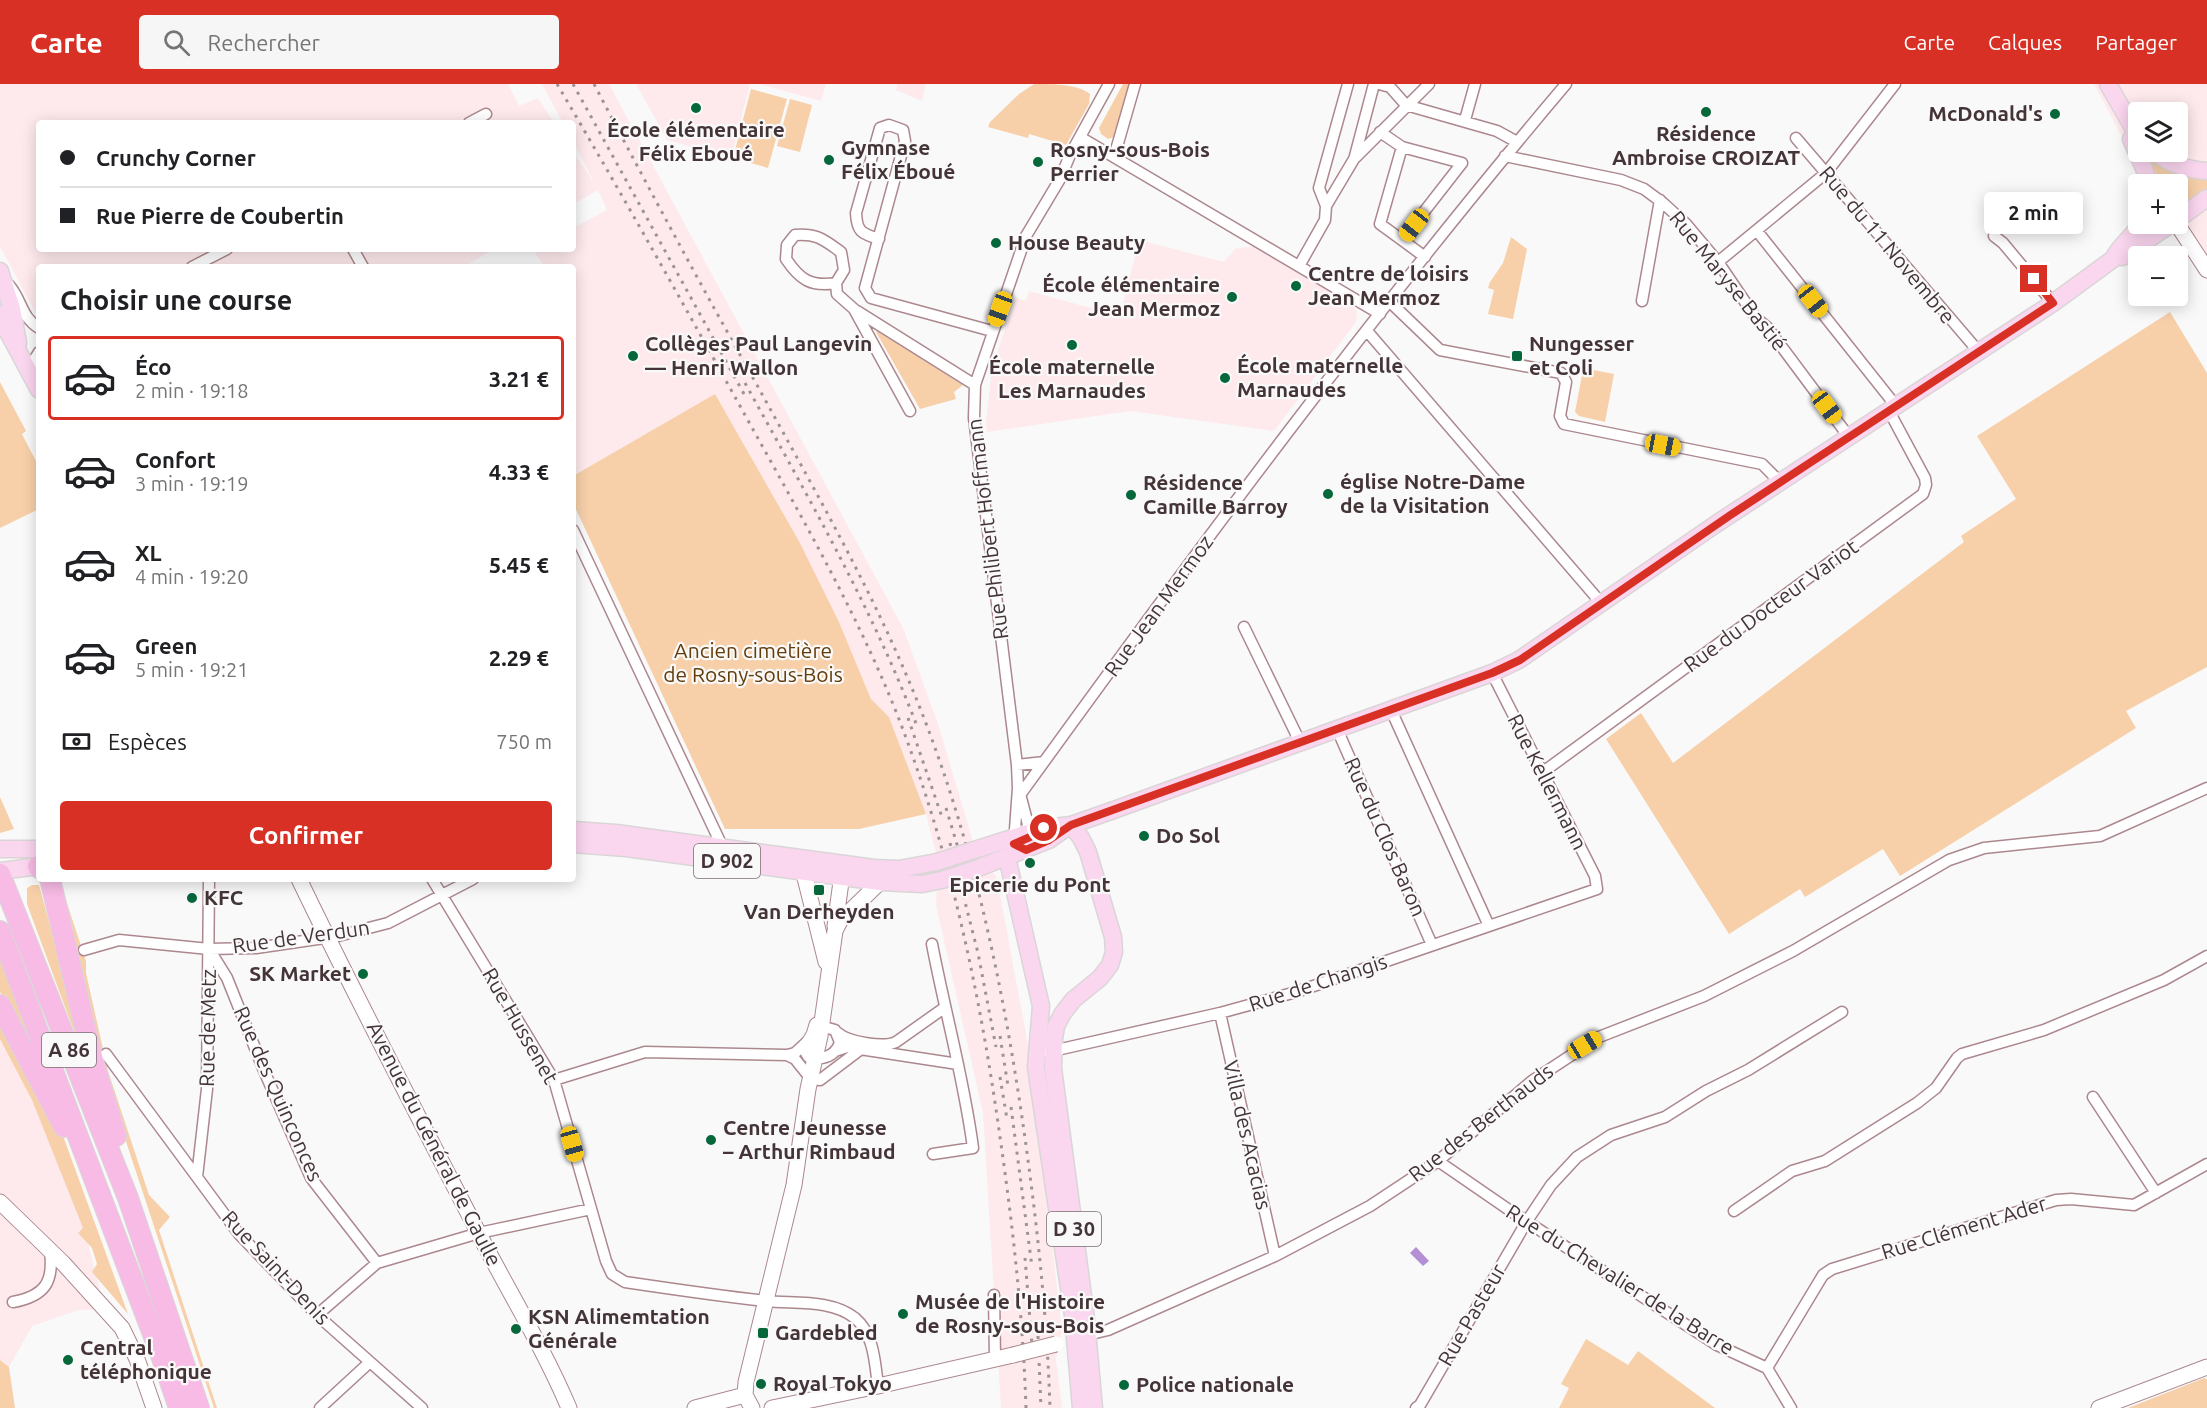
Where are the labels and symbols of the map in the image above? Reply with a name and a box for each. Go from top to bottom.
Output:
marker: École élémentaire Félix Eboué [689,101,703,115]
place label: McDonald's [1928,101,2043,125]
marker: Résidence Ambroise CROIZAT [1699,105,1713,119]
marker: McDonald's [2048,107,2062,121]
place label: École élémentaire Félix Eboué [607,117,785,165]
place label: Résidence Ambroise CROIZAT [1612,121,1800,169]
place label: Gymnase Félix Éboué [841,135,955,183]
place label: Rosny-sous-Bois Perrier [1050,137,1210,185]
marker: Gymnase Félix Éboué [822,153,836,167]
marker: Rosny-sous-Bois Perrier [1031,155,1045,169]
street label: Rue du 11 Novembre [1815,161,1961,328]
callout: 2 min [1984,192,2084,234]
car [1396,205,1432,245]
street label: Rue Maryse Bastié [1665,206,1792,355]
place label: House Beauty [1008,230,1145,254]
marker: House Beauty [989,236,1003,250]
place label: Centre de loisirs Jean Mermoz [1308,261,1469,309]
route end [2020,265,2047,292]
place label: École élémentaire Jean Mermoz [1042,272,1220,320]
marker: Centre de loisirs Jean Mermoz [1289,279,1303,293]
car [1795,281,1831,321]
car [985,289,1015,329]
marker: École élémentaire Jean Mermoz [1225,290,1239,304]
place label: Collèges Paul Langevin — Henri Wallon [645,331,872,379]
place label: Nungesser et Coli [1529,331,1635,379]
marker: École maternelle Les Marnaudes [1065,338,1079,352]
marker: Collèges Paul Langevin — Henri Wallon [626,349,640,363]
marker: Nungesser et Coli [1510,349,1524,363]
place label: École maternelle Marnaudes [1237,353,1403,401]
place label: École maternelle Les Marnaudes [989,354,1155,402]
marker: École maternelle Marnaudes [1218,371,1232,385]
car [1809,387,1845,427]
street label: Rue Philibert Hoffmann [962,417,1012,641]
car [1644,433,1682,457]
place label: église Notre-Dame de la Visitation [1340,469,1525,517]
place label: Résidence Camille Barroy [1143,470,1288,518]
marker: église Notre-Dame de la Visitation [1321,487,1335,501]
marker: Résidence Camille Barroy [1124,488,1138,502]
street label: Rue Jean Mermoz [1099,530,1217,681]
street label: Rue du Docteur Variot [1679,534,1862,676]
park label: Ancien cimetière de Rosny-sous-Bois [663,638,843,686]
street label: Rue Kellermann [1503,710,1592,853]
street label: Rue du Clos Baron [1340,753,1432,920]
route start [1030,814,1057,841]
place label: Do Sol [1156,823,1220,847]
marker: Do Sol [1137,829,1151,843]
road number: D 902 [694,844,760,878]
marker: Epicerie du Pont [1023,856,1037,870]
place label: Epicerie du Pont [949,872,1111,896]
marker: Van Derheyden [812,883,826,897]
place label: KFC [204,885,243,909]
marker: KFC [185,891,199,905]
place label: Van Derheyden [744,899,894,923]
street label: Rue de Verdun [231,914,371,958]
street label: Rue de Changis [1245,948,1390,1016]
place label: SK Market [249,961,351,985]
street label: Rue Hussenet [478,963,564,1088]
marker: SK Market [356,967,370,981]
street label: Rue de Metz [194,969,220,1087]
street label: Rue des Quinconces [230,1002,328,1185]
street label: Avenue du Général de Gaulle [363,1017,507,1270]
car [1565,1028,1605,1062]
road number: A 86 [42,1033,96,1067]
street label: Villa des Acacias [1219,1058,1277,1212]
street label: Rue des Berthauds [1403,1058,1557,1186]
place label: Centre Jeunesse – Arthur Rimbaud [723,1115,896,1163]
car [558,1124,586,1164]
marker: Centre Jeunesse – Arthur Rimbaud [704,1133,718,1147]
street label: Rue Clément Ader [1878,1190,2049,1264]
street label: Rue du Chevalier de la Barre [1502,1199,1739,1359]
street label: Rue Saint-Denis [218,1205,336,1329]
road number: D 30 [1047,1212,1101,1246]
street label: Rue Pasteur [1432,1259,1510,1370]
place label: Musée de l'Histoire de Rosny-sous-Bois [915,1289,1105,1337]
place label: KSN Alimemtation Générale [528,1304,710,1352]
marker: Musée de l'Histoire de Rosny-sous-Bois [896,1307,910,1321]
place label: Gardebled [775,1320,878,1344]
marker: KSN Alimemtation Générale [509,1322,523,1336]
marker: Gardebled [756,1326,770,1340]
place label: Central téléphonique [80,1335,212,1383]
marker: Central téléphonique [61,1353,75,1367]
place label: Royal Tokyo [773,1371,892,1395]
place label: Police nationale [1136,1372,1294,1396]
marker: Royal Tokyo [754,1377,768,1391]
marker: Police nationale [1117,1378,1131,1392]

